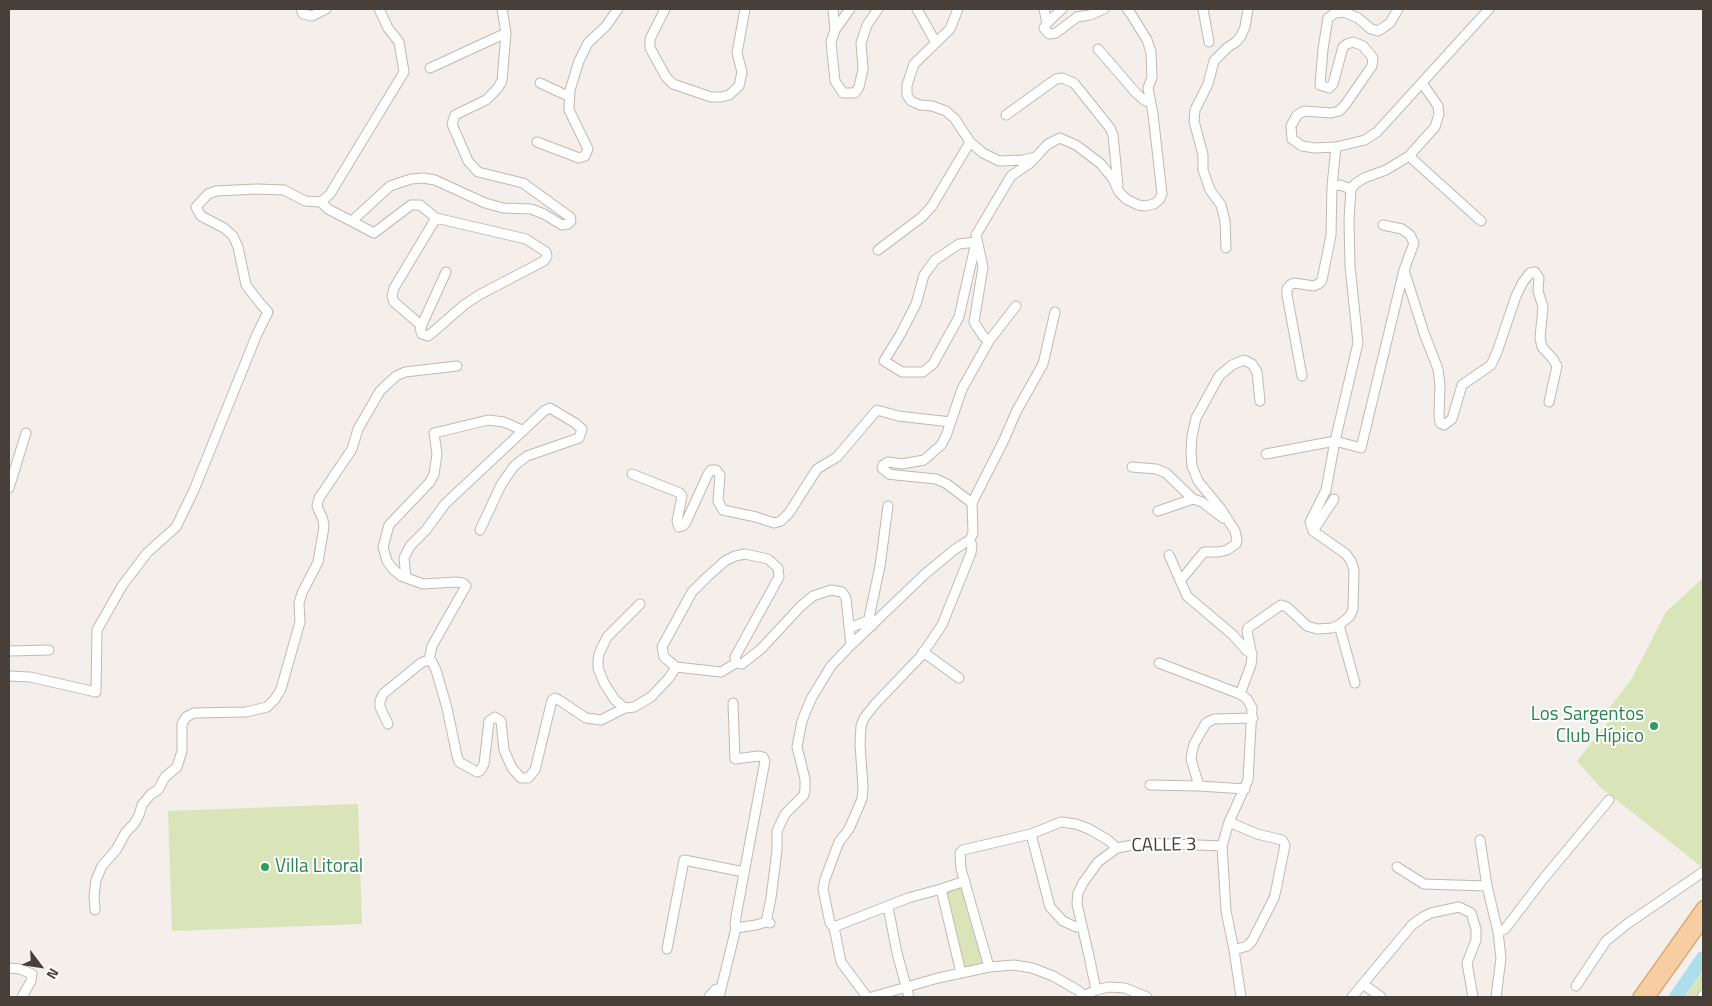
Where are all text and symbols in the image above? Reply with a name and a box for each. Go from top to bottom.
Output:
place label: Los Sargentos Club Hípico [1531,704,1644,748]
marker: Los Sargentos Club Hípico [1648,720,1660,732]
street label: CALLE 3 [1131,834,1197,858]
place label: Villa Litoral [275,856,363,878]
marker: Villa Litoral [259,861,271,873]
north arrow [15,941,65,991]
text: N [42,964,65,984]

